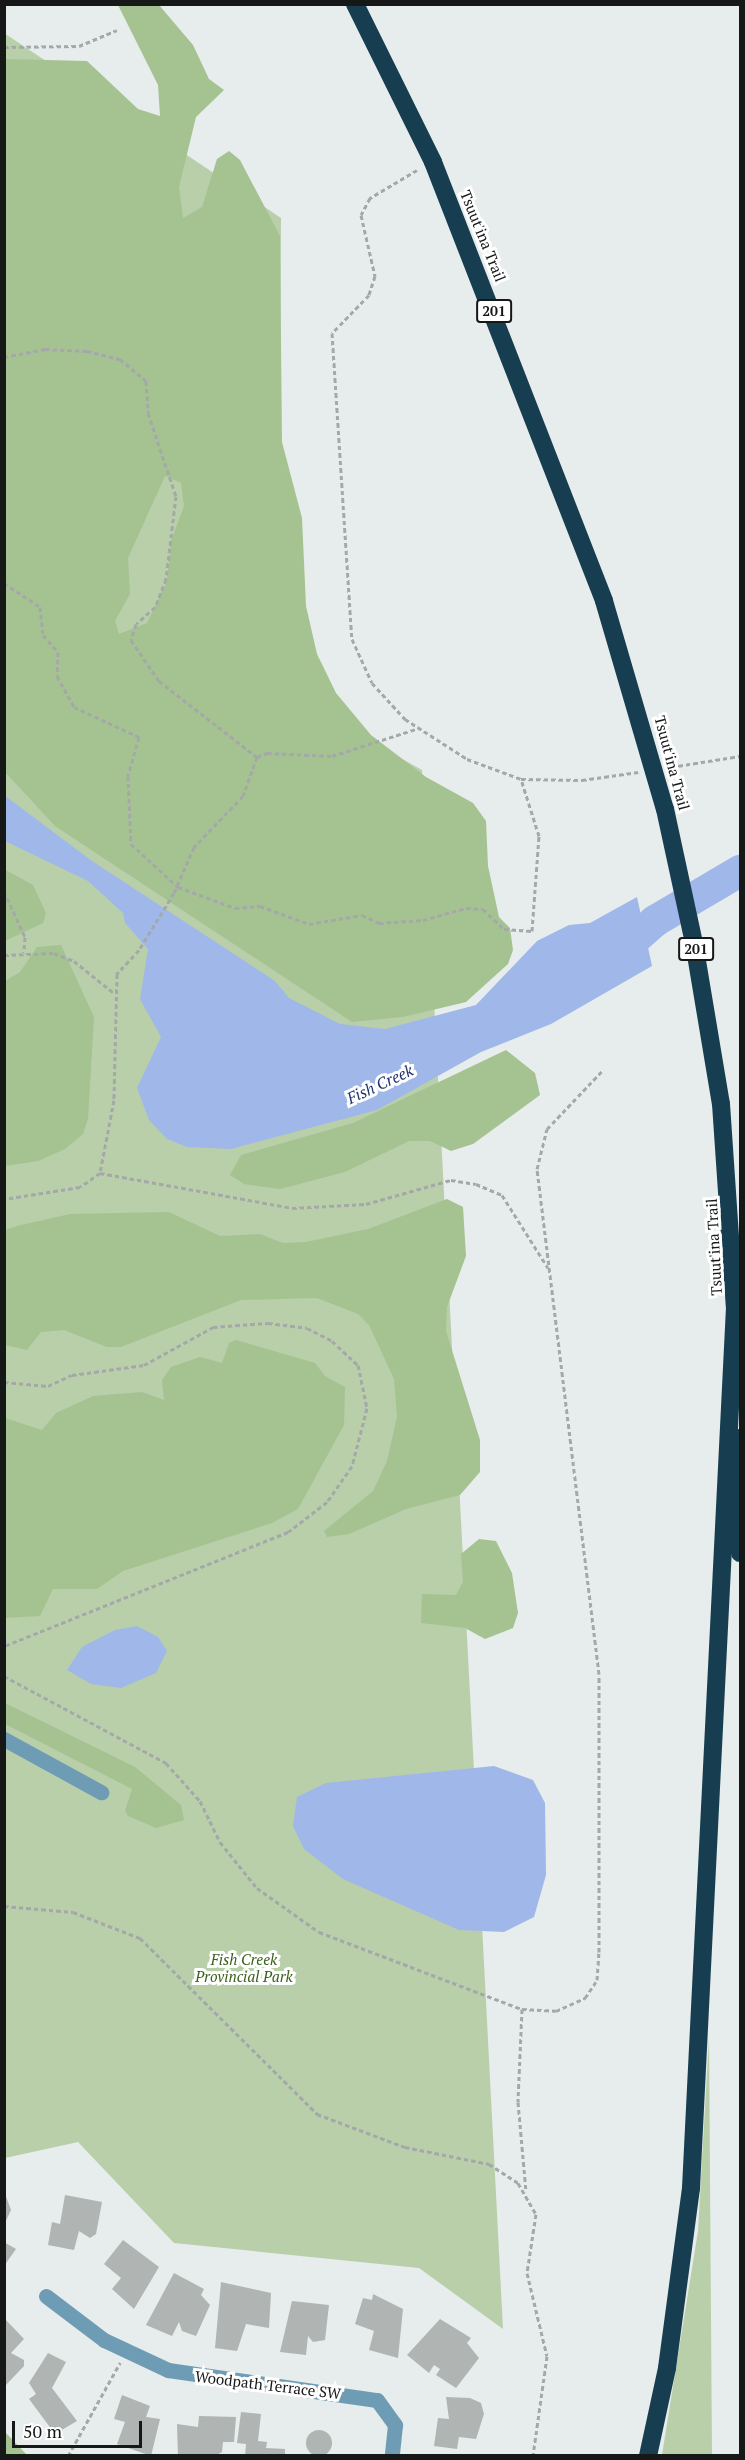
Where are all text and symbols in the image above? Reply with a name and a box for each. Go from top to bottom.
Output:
street label: Tsuut'ina Trail [456,188,510,284]
road number: 201 [476,300,512,322]
street label: Tsuut'ina Trail [651,714,693,812]
road number: 201 [678,938,714,960]
water label: Fish Creek [344,1060,416,1108]
street label: Tsuut'ina Trail [702,1198,726,1296]
park label: Fish Creek Provincial Park [195,1950,293,1985]
street label: Woodpath Terrace SW [194,2367,342,2403]
scale bar [15,2409,146,2447]
text: 50 m [23,2419,62,2443]

